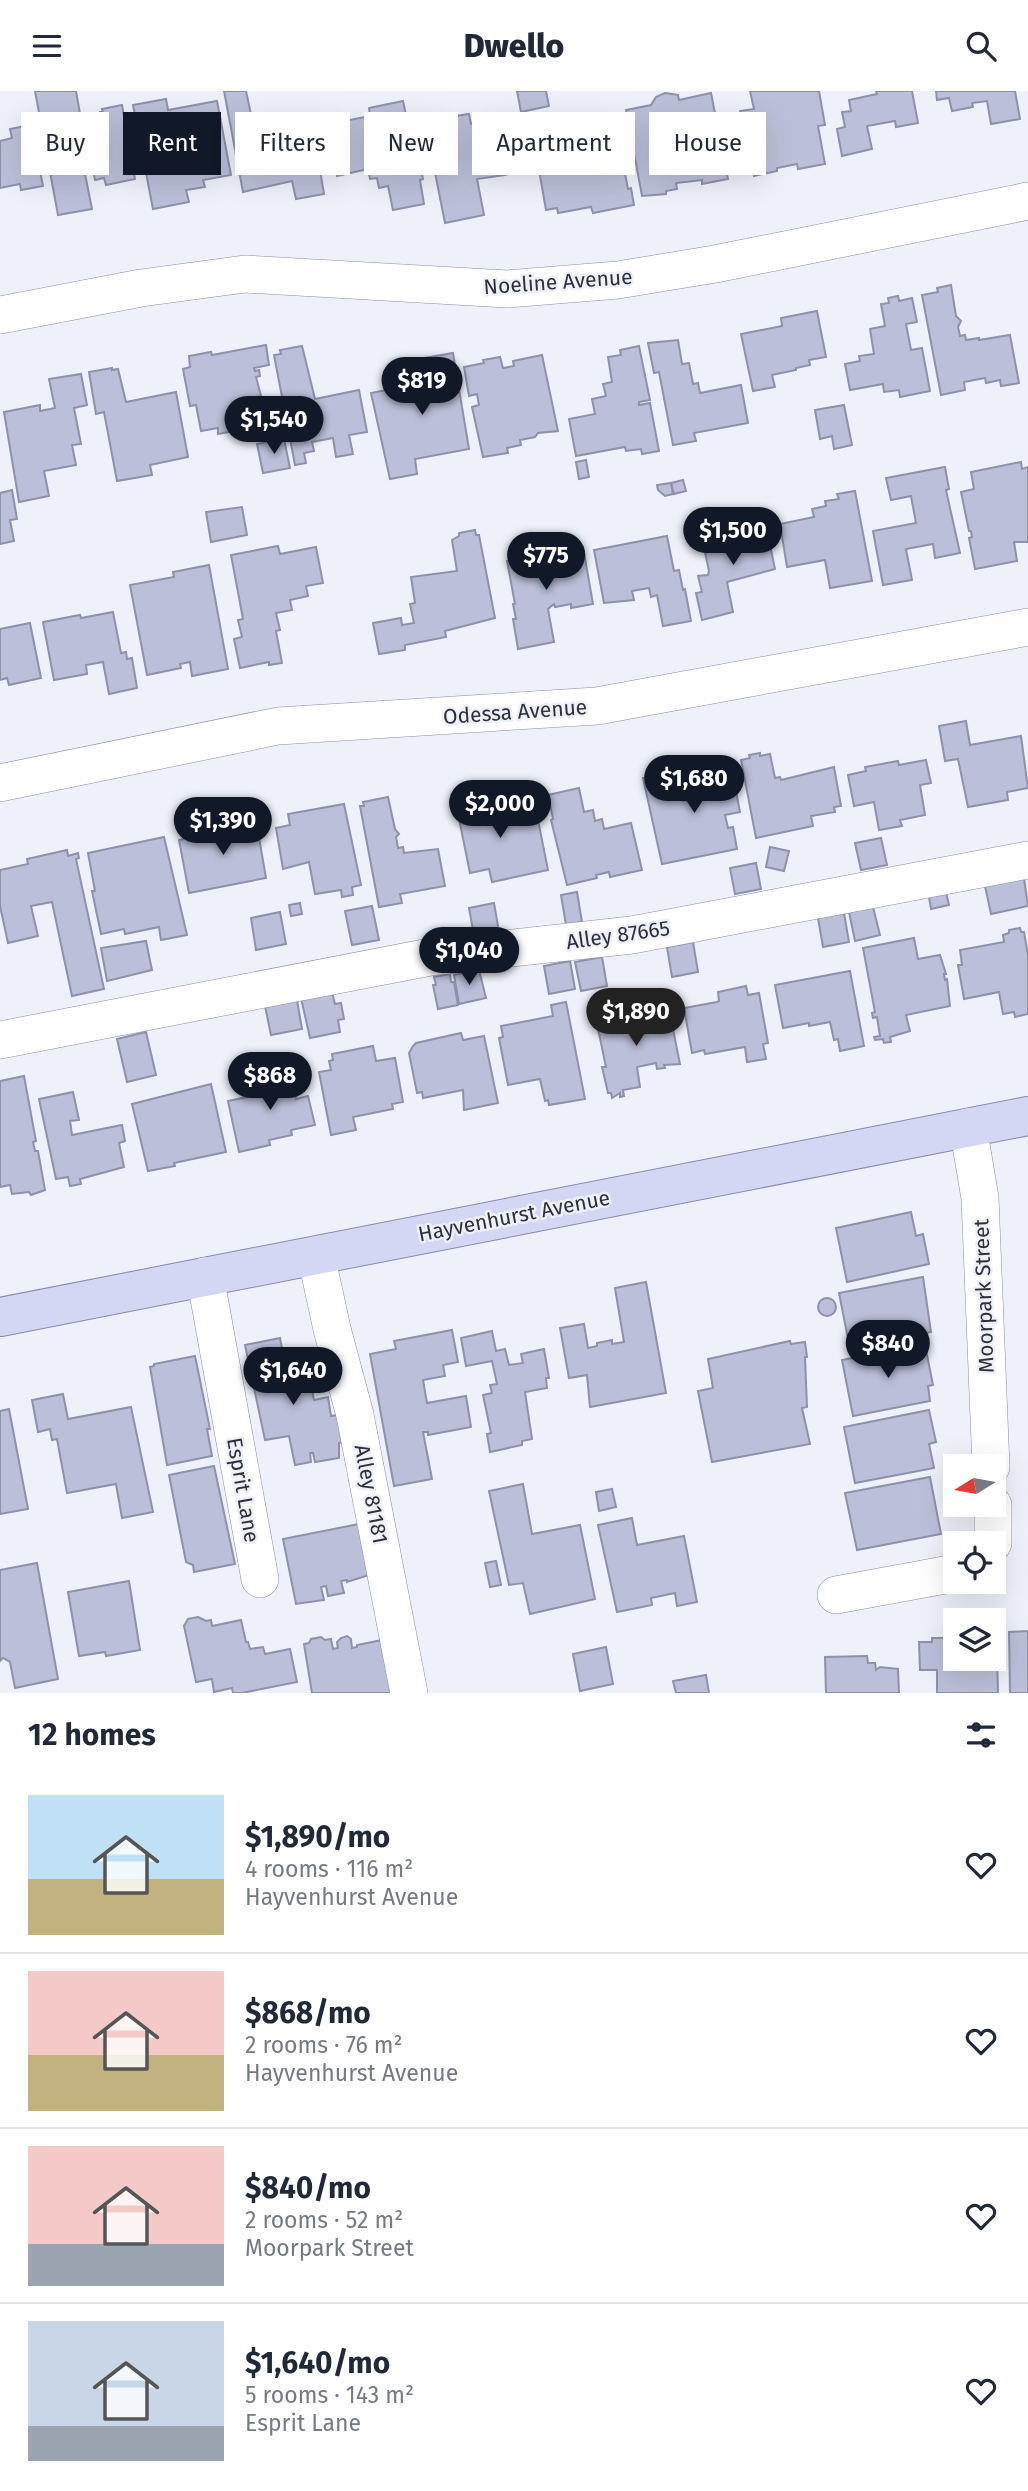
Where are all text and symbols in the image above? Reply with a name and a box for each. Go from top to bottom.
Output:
icon: menu [28,27,66,65]
text: Dwello [464,27,564,65]
icon: search [962,27,1000,65]
chip: Buy [21,112,109,175]
chip: Rent [123,112,221,175]
chip: Filters [235,112,350,175]
chip: New [364,112,458,175]
chip: Apartment [472,112,635,175]
chip: House [649,112,766,175]
street label: Noeline Avenue [483,264,633,300]
pin: $819 [381,357,463,417]
text: $819 [398,366,446,394]
pin: $1,540 [217,397,331,456]
text: $1,540 [241,405,308,433]
pin: $1,500 [676,507,790,567]
text: $1,500 [699,516,767,544]
pin: $775 [505,533,587,592]
text: $775 [523,541,569,569]
street label: Odessa Avenue [442,694,588,730]
pin: $1,680 [637,755,751,815]
text: $1,680 [660,764,728,792]
pin: $2,000 [443,781,557,840]
text: $2,000 [465,789,535,817]
pin: $1,390 [166,797,280,857]
text: $1,390 [190,806,256,834]
street label: Alley 87665 [565,915,671,955]
pin: $1,040 [412,927,526,987]
text: $1,040 [435,936,503,964]
pin: $1,890 [579,989,693,1048]
text: $1,890 [602,997,670,1025]
pin: $868 [229,1053,311,1112]
text: $868 [244,1061,296,1089]
street label: Hayvenhurst Avenue [416,1185,612,1247]
street label: Moorpark Street [968,1218,1000,1373]
pin: $840 [847,1321,929,1380]
text: $840 [862,1329,914,1357]
pin: $1,640 [236,1347,350,1407]
text: $1,640 [259,1356,327,1384]
street label: Esprit Lane [221,1436,265,1544]
street label: Alley 81181 [349,1442,393,1546]
north arrow [943,1454,1006,1517]
map controls [943,1454,1006,1671]
button: locate [943,1531,1006,1594]
button: layers [943,1608,1006,1671]
icon: filters [962,1716,1000,1754]
text: 12 homes [28,1717,156,1753]
text: $1,890/mo [245,1819,390,1855]
icon: home [84,1823,168,1907]
icon: heart [962,1846,1000,1884]
text: 4 rooms · 116 m² [245,1855,413,1883]
text: Hayvenhurst Avenue [245,1883,458,1911]
text: $868/mo [245,1995,371,2031]
icon: home [84,1999,168,2083]
icon: heart [962,2022,1000,2060]
text: 2 rooms · 76 m² [245,2031,403,2059]
text: Hayvenhurst Avenue [245,2059,458,2087]
text: $840/mo [245,2170,371,2206]
icon: home [84,2174,168,2258]
icon: heart [962,2197,1000,2235]
text: 2 rooms · 52 m² [245,2206,403,2234]
text: Moorpark Street [245,2234,414,2262]
text: $1,640/mo [245,2345,390,2381]
icon: home [84,2349,168,2433]
icon: heart [962,2372,1000,2410]
text: 5 rooms · 143 m² [245,2381,414,2409]
text: Esprit Lane [245,2409,361,2437]

